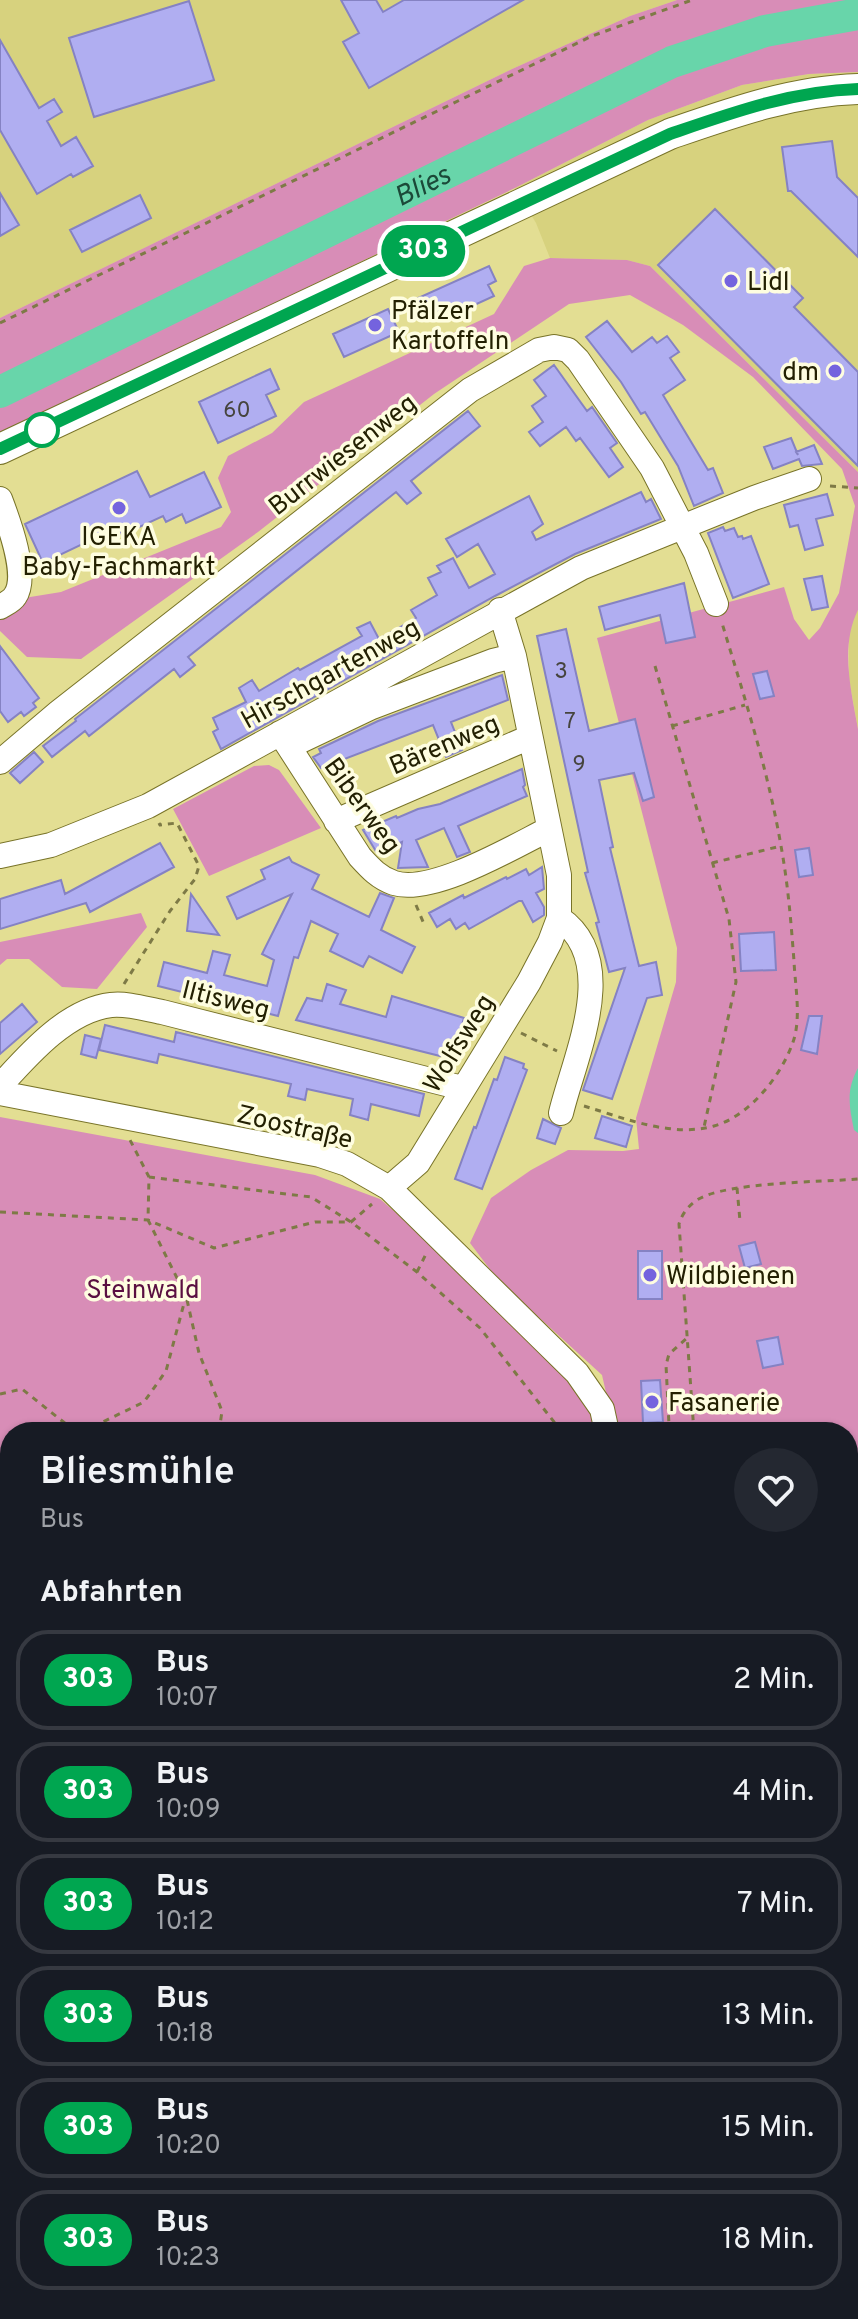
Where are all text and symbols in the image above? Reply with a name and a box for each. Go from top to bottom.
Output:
water label: Blies [389,158,458,217]
line badge: 303 [377,225,469,277]
text: 303 [397,233,449,269]
place label: Lidl [747,267,790,300]
marker: Lidl [722,272,740,290]
place label: Pfälzer Kartoffeln [391,296,509,359]
marker: Pfälzer Kartoffeln [366,316,384,334]
place label: dm [782,357,819,390]
marker: dm [826,362,844,380]
street label: Burrwiesenweg [263,388,424,524]
house number: 60 [223,398,251,425]
unlabelled marker [25,413,59,447]
marker: IGEKA Baby-Fachmarkt [110,499,128,517]
place label: IGEKA Baby-Fachmarkt [22,522,216,585]
street label: Hirschgartenweg [236,612,426,738]
house number: 3 [554,659,568,686]
street label: Bärenweg [385,708,505,784]
house number: 7 [564,709,576,736]
street label: Biberweg [315,752,407,861]
house number: 9 [572,752,586,779]
street label: Iltisweg [178,975,273,1028]
street label: Wolfsweg [417,989,503,1100]
street label: Zoostraße [233,1099,356,1158]
place label: Wildbienen [666,1261,795,1294]
marker: Wildbienen [641,1266,659,1284]
park label: Steinwald [86,1275,200,1308]
place label: Fasanerie [668,1388,780,1421]
marker: Fasanerie [643,1393,661,1411]
button: heart [734,1448,818,1532]
text: Bliesmühle [40,1449,235,1498]
text: Bus [40,1504,84,1537]
text: Abfahrten [40,1575,183,1612]
text: Bus [156,1645,209,1682]
text: 303 [62,1662,114,1698]
text: 2 Min. [733,1662,814,1699]
text: 10:07 [156,1682,218,1715]
text: Bus [156,1757,209,1794]
text: 303 [62,1774,114,1810]
text: 4 Min. [733,1774,814,1811]
text: 10:09 [156,1794,220,1827]
text: Bus [156,1869,209,1906]
text: 303 [62,1886,114,1922]
text: 7 Min. [737,1886,814,1923]
text: 10:12 [156,1906,214,1939]
text: Bus [156,1981,209,2018]
text: 303 [62,1998,114,2034]
text: 13 Min. [722,1998,814,2035]
text: 10:18 [156,2018,214,2051]
text: Bus [156,2093,209,2130]
text: 303 [62,2110,114,2146]
text: 15 Min. [722,2110,814,2147]
text: 10:20 [156,2130,221,2163]
text: Bus [156,2205,209,2242]
text: 303 [62,2222,114,2258]
text: 18 Min. [722,2222,814,2259]
text: 10:23 [156,2242,220,2275]

